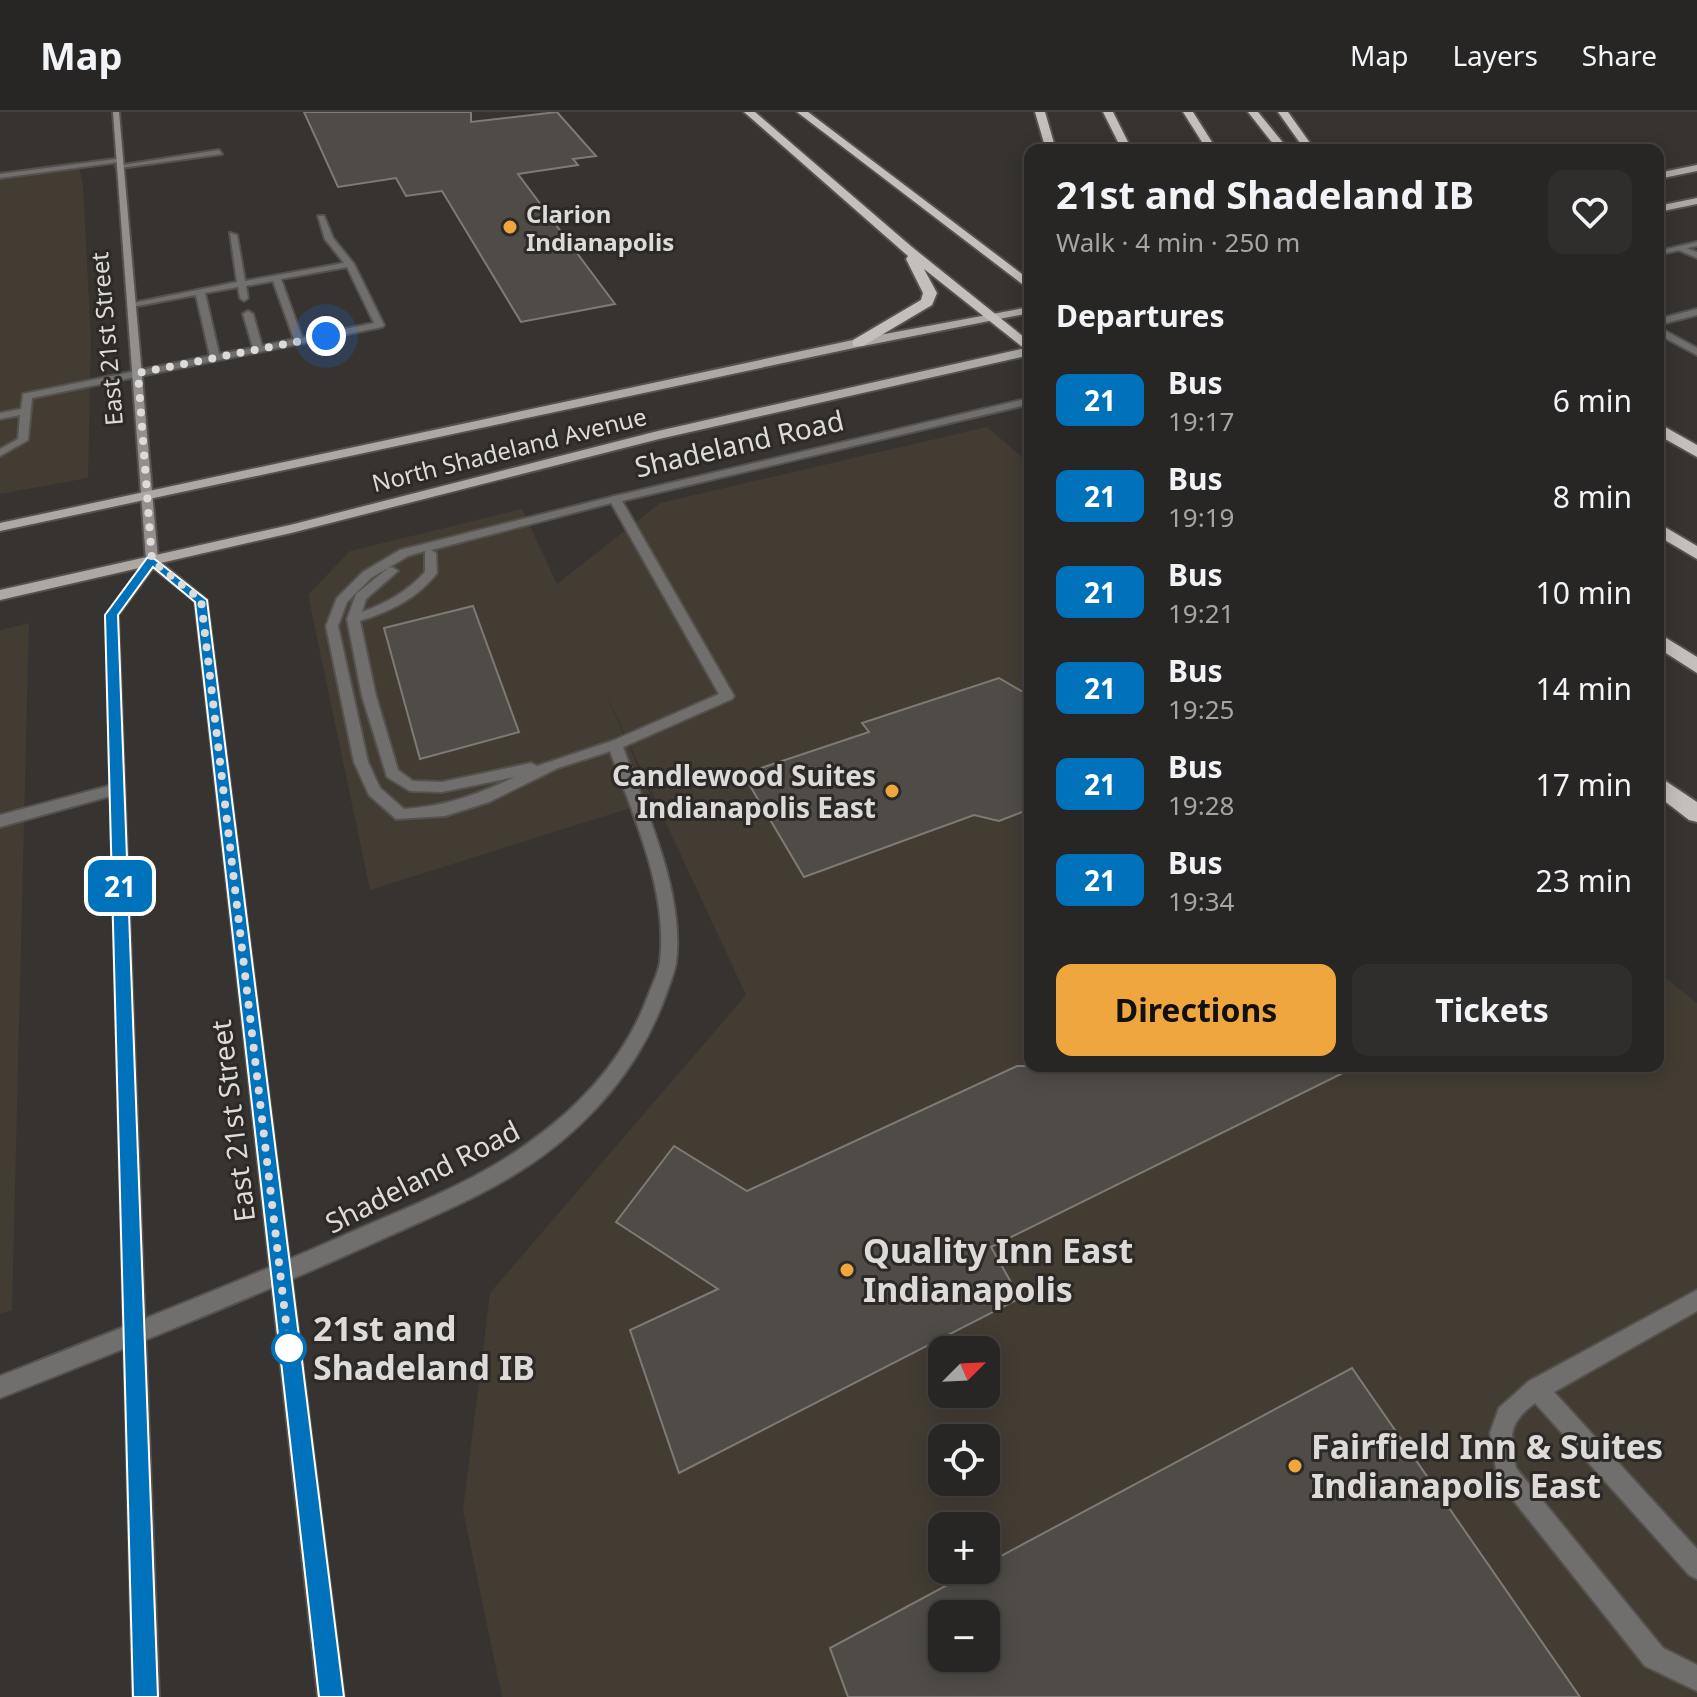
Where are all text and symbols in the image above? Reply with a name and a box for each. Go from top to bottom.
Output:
text: Map [40,29,123,81]
text: Map [1350,36,1408,74]
text: Layers [1452,36,1538,74]
text: Share [1582,36,1657,74]
text: 21st and Shadeland IB [1056,168,1474,220]
button: heart [1548,170,1632,254]
place label: Clarion Indianapolis [526,197,674,258]
marker: Clarion Indianapolis [501,218,519,236]
text: Walk · 4 min · 250 m [1056,224,1300,260]
street label: East 21st Street [82,251,130,427]
text: Departures [1056,295,1225,336]
your location [306,316,346,356]
text: Bus [1168,362,1223,403]
text: 6 min [1553,380,1632,421]
text: 21 [1084,381,1116,419]
street label: North Shadeland Avenue [368,399,650,499]
street label: Shadeland Road [631,400,847,486]
text: 19:17 [1168,403,1234,439]
text: Bus [1168,458,1223,499]
text: 8 min [1553,476,1632,517]
text: 21 [1084,477,1116,515]
text: 19:19 [1168,499,1234,535]
text: Bus [1168,554,1223,595]
text: 10 min [1536,572,1632,613]
text: 21 [1084,573,1116,611]
text: 19:21 [1168,595,1234,631]
text: Bus [1168,650,1223,691]
text: 14 min [1536,668,1632,709]
text: 21 [1084,669,1116,707]
text: 19:25 [1168,691,1234,727]
text: Bus [1168,746,1223,787]
place label: Candlewood Suites Indianapolis East [612,756,876,826]
text: 17 min [1536,764,1632,805]
text: 21 [1084,765,1116,803]
marker: Candlewood Suites Indianapolis East [883,782,901,800]
text: 19:28 [1168,787,1234,823]
text: Bus [1168,842,1223,883]
line badge: 21 [84,860,156,912]
text: 23 min [1536,860,1632,901]
text: 21 [1084,861,1116,899]
text: 21 [104,867,136,905]
text: 19:34 [1168,883,1234,919]
button: Directions [1056,964,1336,1056]
button: Tickets [1352,964,1632,1056]
street label: East 21st Street [201,1018,263,1224]
street label: Shadeland Road [318,1111,526,1241]
place label: Quality Inn East Indianapolis [863,1227,1133,1312]
marker: Quality Inn East Indianapolis [838,1261,856,1279]
place label: 21st and Shadeland IB [313,1305,535,1390]
marker: 21st and Shadeland IB [272,1331,306,1365]
north arrow [928,1336,1000,1408]
map controls [928,1336,1000,1672]
place label: Fairfield Inn & Suites Indianapolis East [1311,1423,1663,1508]
button: locate [928,1424,1000,1496]
marker: Fairfield Inn & Suites Indianapolis East [1286,1457,1304,1475]
button: + [928,1512,1000,1584]
button: − [928,1600,1000,1672]

